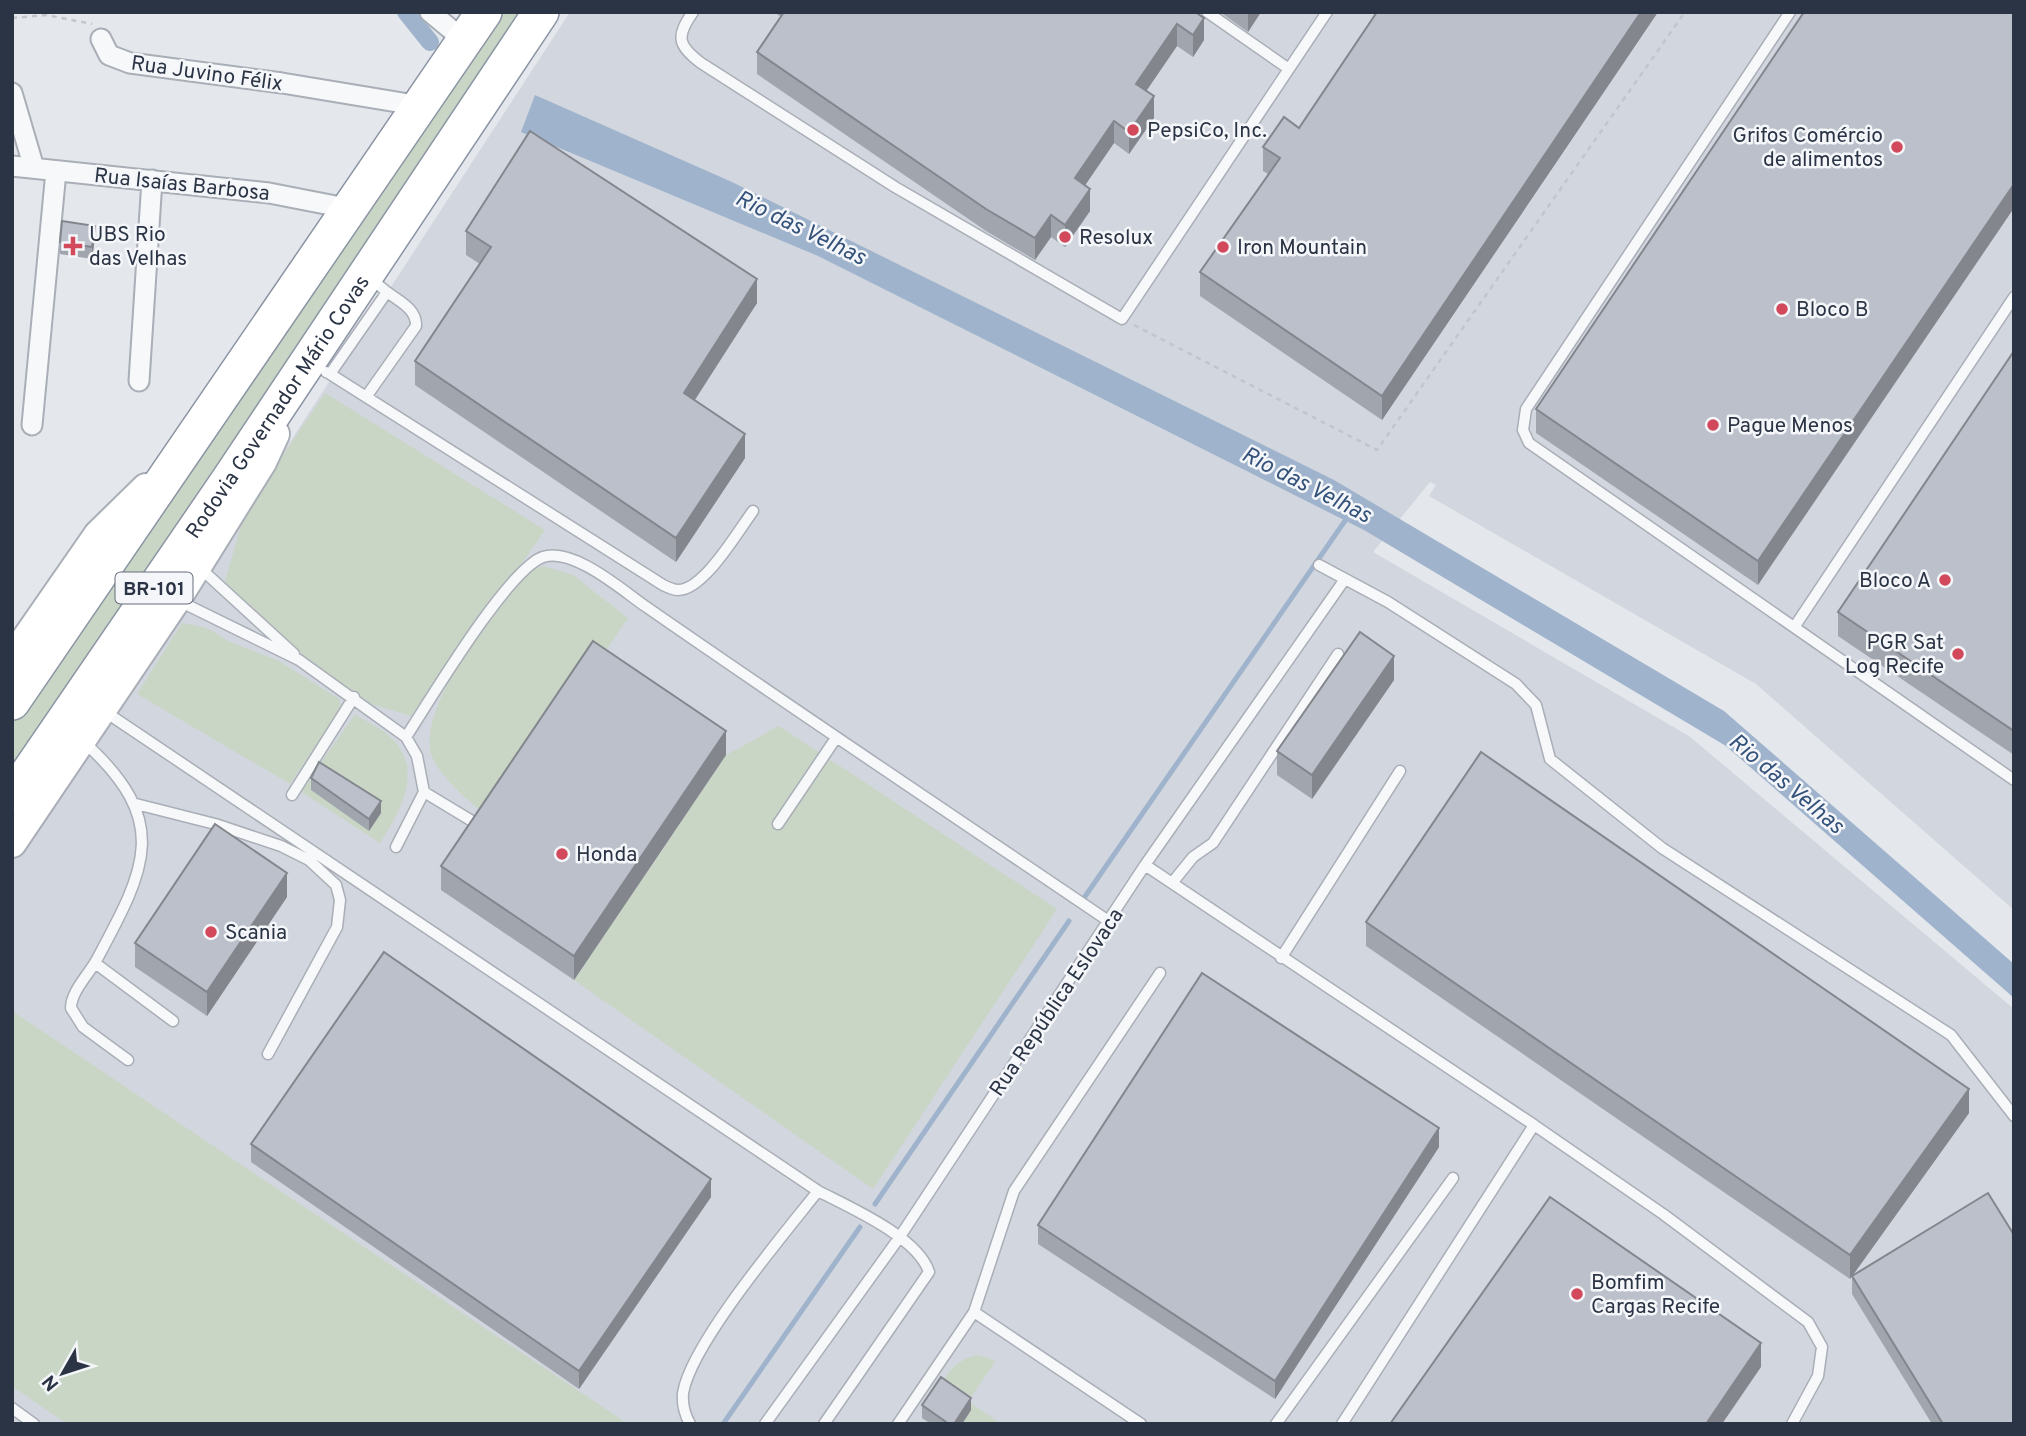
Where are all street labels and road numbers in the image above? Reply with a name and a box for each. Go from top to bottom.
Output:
street label: Rua Juvino Félix [129,50,285,99]
street label: Rua Isaías Barbosa [93,163,271,208]
street label: Rodovia Governador Mário Covas [181,271,377,545]
road number: BR-101 [116,572,192,604]
street label: Rua República Eslovaca [984,904,1130,1102]

